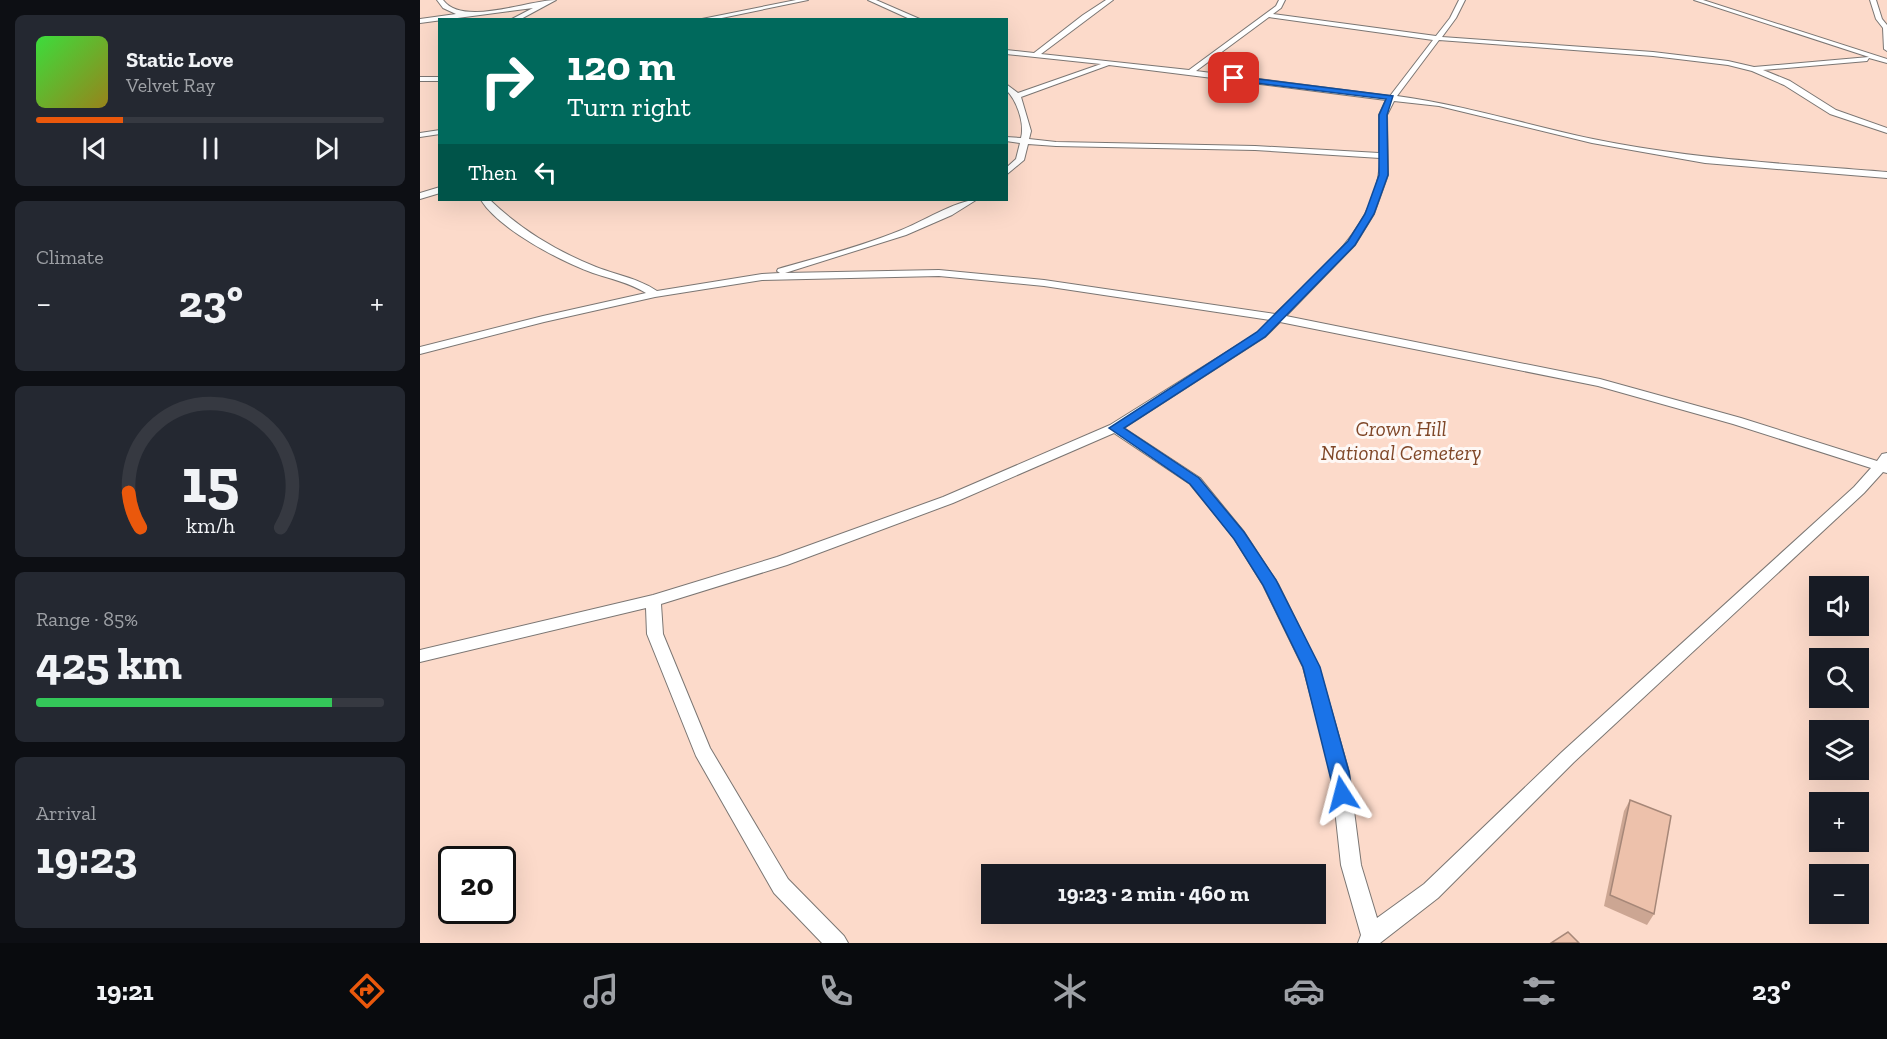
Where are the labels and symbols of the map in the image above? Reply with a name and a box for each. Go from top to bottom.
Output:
pin [1208,52,1259,103]
park label: Crown Hill National Cemetery [1321,416,1481,465]
position arrow [1310,762,1374,826]
speed limit sign: 20 [438,846,516,924]

